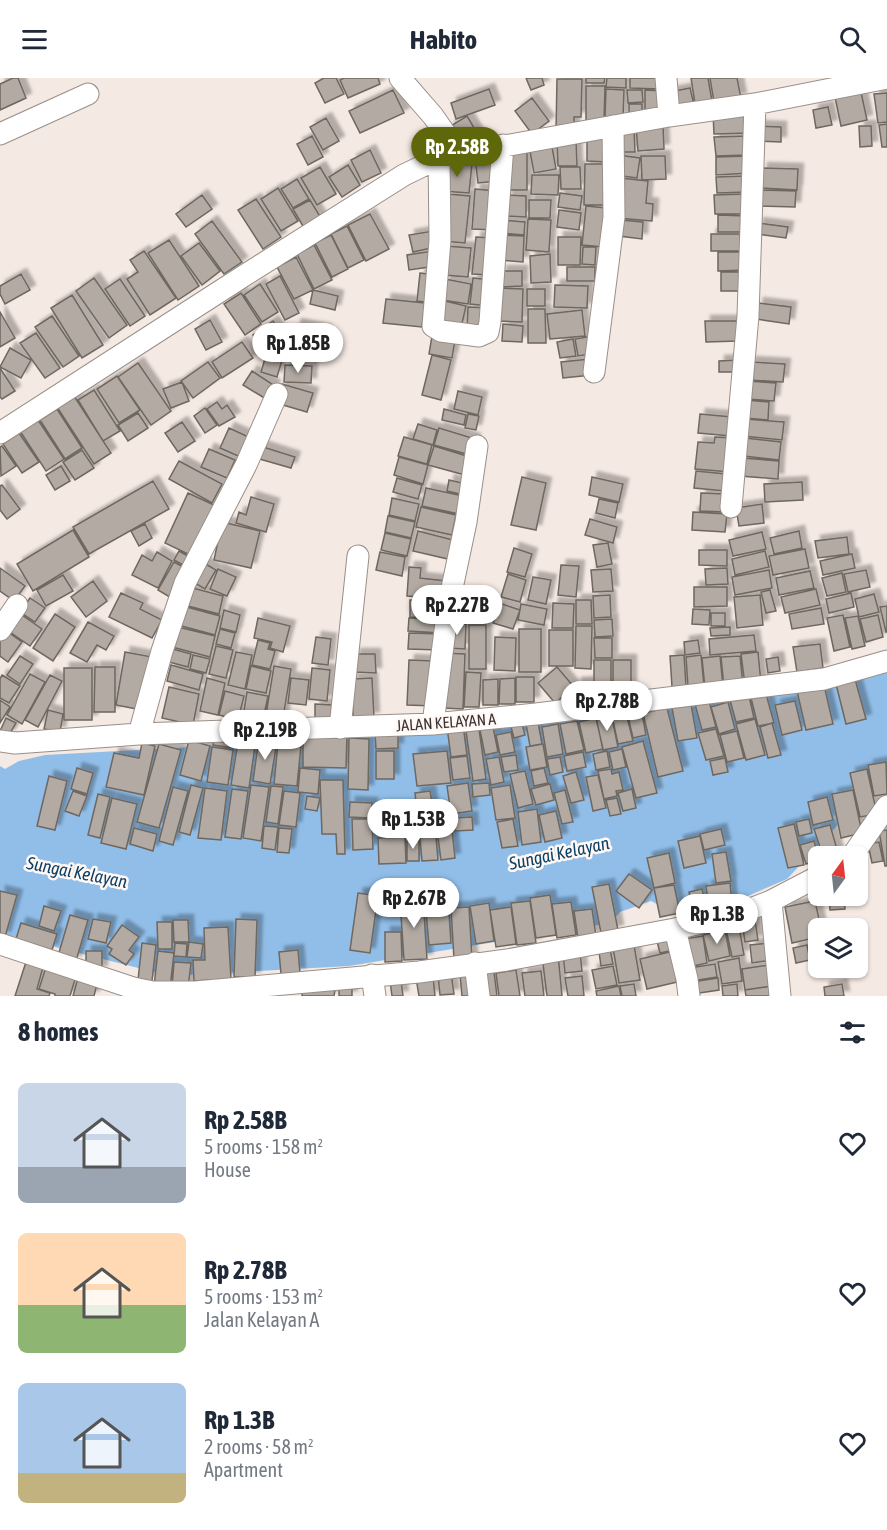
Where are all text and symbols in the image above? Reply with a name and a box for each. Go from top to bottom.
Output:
icon: menu [18,23,51,56]
icon: search [836,23,869,56]
text: Habito [410,24,477,55]
pin: Rp 2.58B [395,127,519,178]
text: Rp 2.58B [425,135,489,158]
pin: Rp 1.85B [236,323,360,374]
text: Rp 1.85B [266,331,330,354]
pin: Rp 2.27B [395,585,519,636]
text: Rp 2.27B [425,593,489,616]
pin: Rp 2.78B [545,681,669,732]
text: Rp 2.78B [575,689,639,712]
pin: Rp 2.19B [203,710,327,761]
street label: JALAN KELAYAN A [395,710,497,734]
text: Rp 2.19B [233,718,297,741]
pin: Rp 1.53B [351,799,475,850]
text: Rp 1.53B [381,807,445,830]
water label: Sungai Kelayan [506,832,611,874]
north arrow [808,846,868,906]
map controls [808,846,868,978]
water label: Sungai Kelayan [24,852,129,892]
pin: Rp 2.67B [352,878,476,929]
text: Rp 2.67B [382,886,446,909]
pin: Rp 1.3B [662,894,772,945]
text: Rp 1.3B [690,902,744,925]
button: layers [808,918,868,978]
icon: filters [836,1016,869,1049]
text: 8 homes [18,1017,98,1047]
text: Rp 2.58B [204,1105,287,1135]
icon: home [66,1107,138,1179]
icon: heart [836,1127,869,1160]
text: 5 rooms · 158 m² [204,1135,323,1158]
text: House [204,1158,251,1181]
text: Rp 2.78B [204,1255,287,1285]
icon: home [66,1257,138,1329]
icon: heart [836,1277,869,1310]
text: 5 rooms · 153 m² [204,1285,323,1308]
text: Jalan Kelayan A [204,1308,319,1331]
text: Rp 1.3B [204,1405,274,1435]
icon: home [66,1407,138,1479]
icon: heart [836,1427,869,1460]
text: 2 rooms · 58 m² [204,1435,314,1458]
text: Apartment [204,1458,283,1481]

